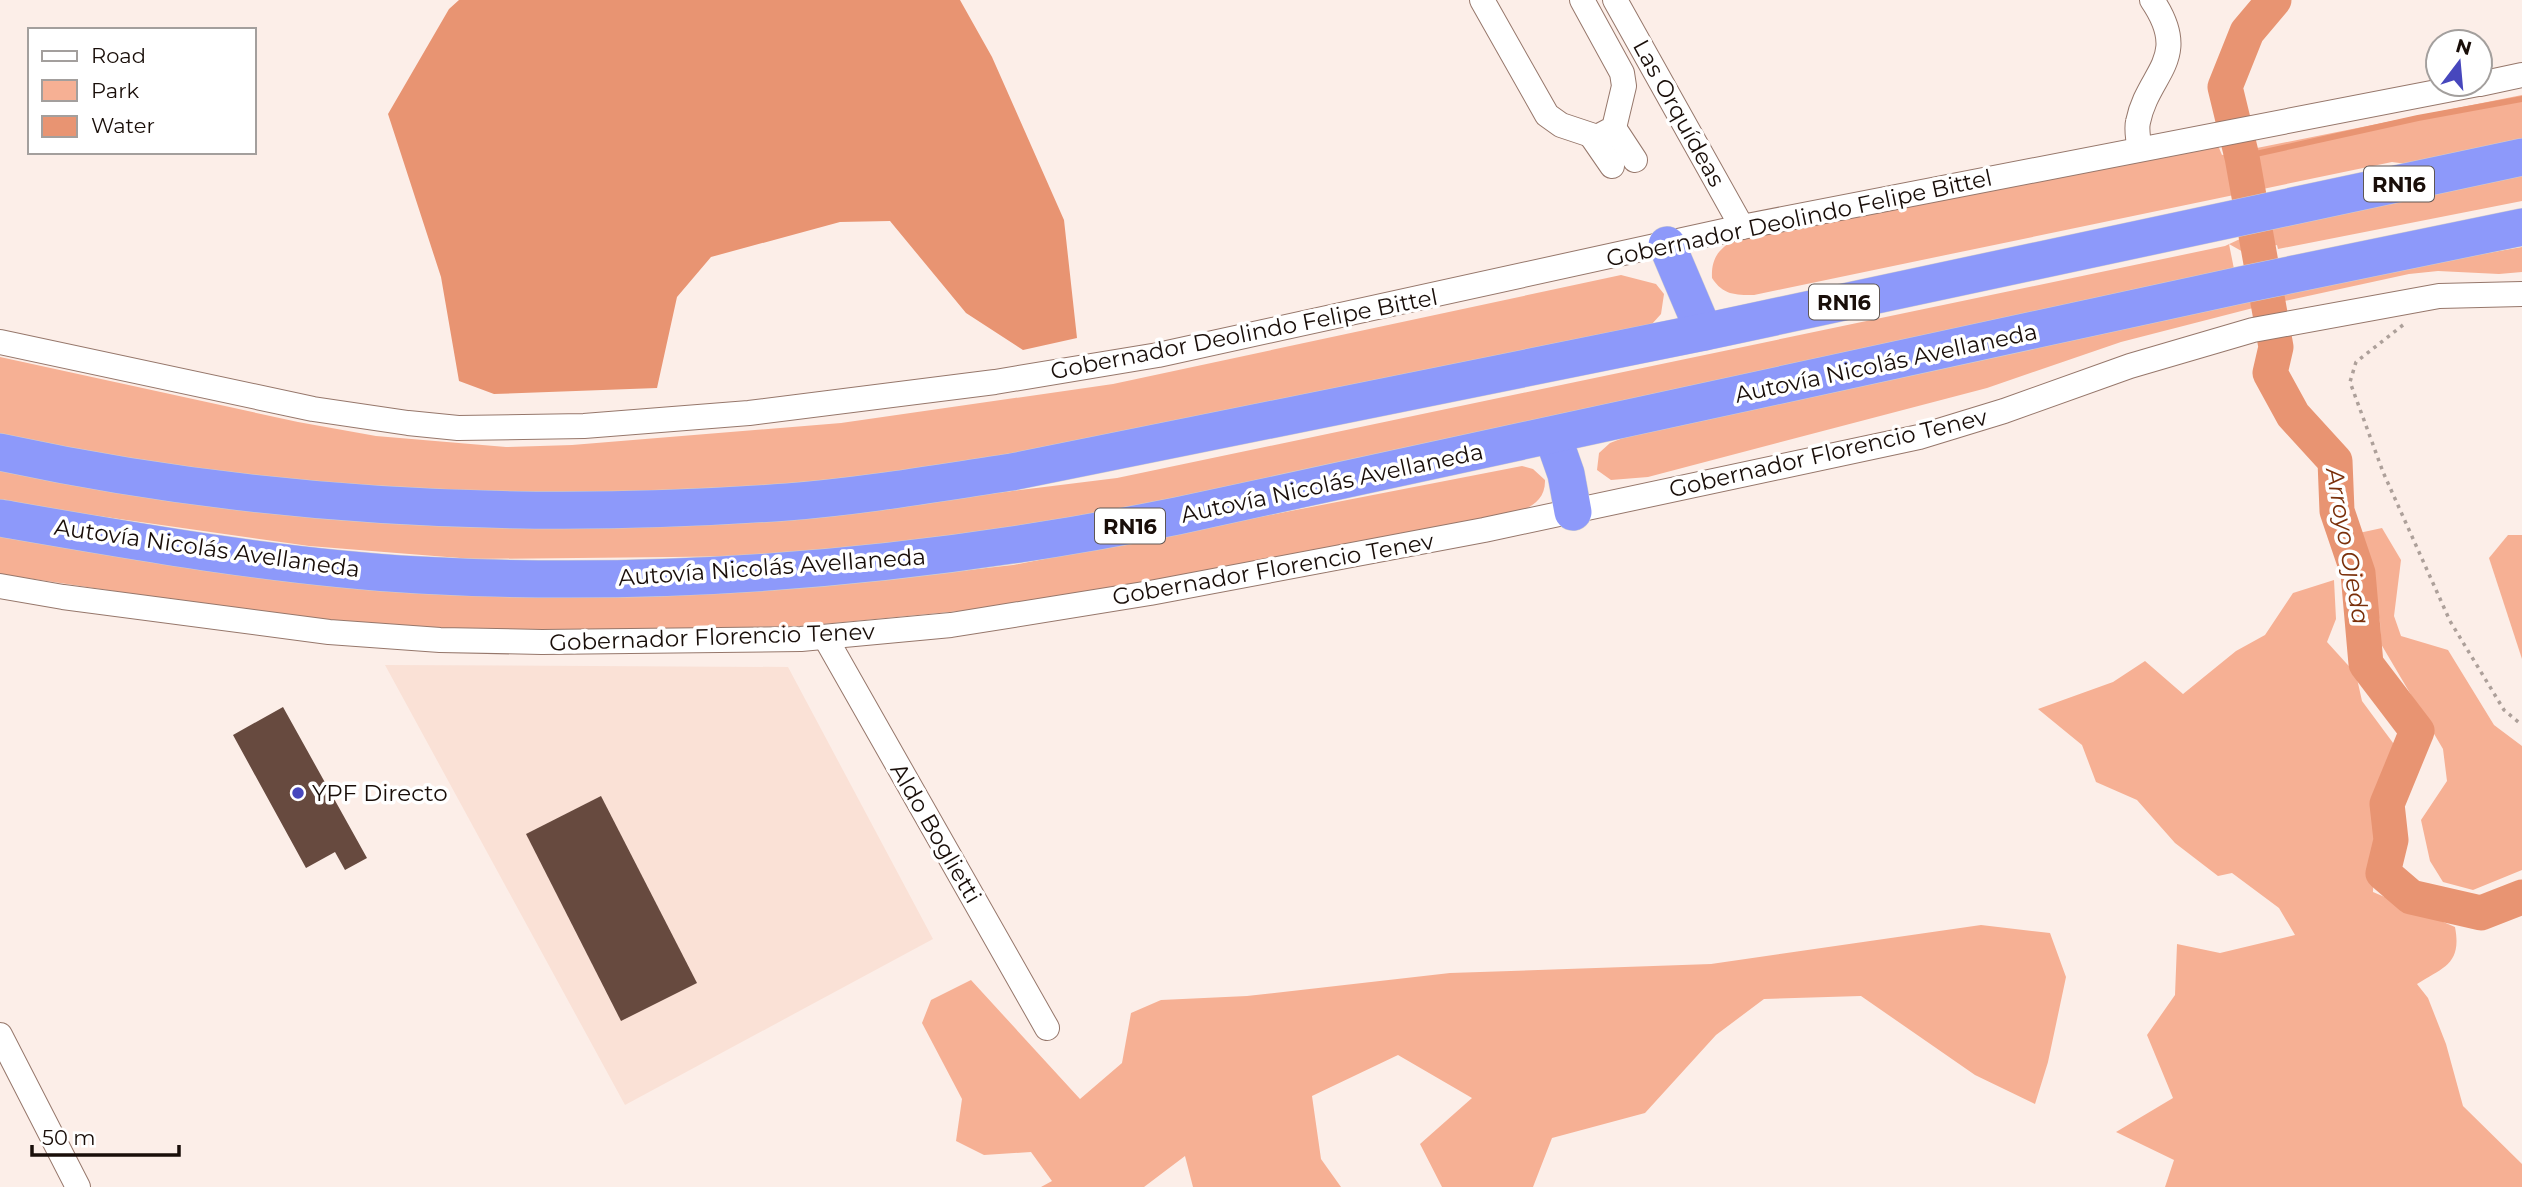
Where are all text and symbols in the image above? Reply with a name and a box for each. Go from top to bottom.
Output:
legend [28,28,256,154]
north arrow [2424,28,2494,98]
text: N [2453,34,2474,60]
street label: Las Orquídeas [1627,35,1731,191]
text: Road [91,43,146,68]
text: Park [91,78,139,103]
text: Water [91,113,155,138]
street label: Gobernador Deolindo Felipe Bittel [1604,163,1994,273]
road number: RN16 [2364,166,2434,202]
street label: Gobernador Deolindo Felipe Bittel [1048,283,1440,385]
road number: RN16 [1809,284,1879,320]
street label: Autovía Nicolás Avellaneda [1732,317,2040,409]
street label: Gobernador Florencio Tenev [1666,403,1990,503]
street label: Autovía Nicolás Avellaneda [1178,437,1486,529]
water label: Arroyo Ojeda [2320,464,2376,627]
road number: RN16 [1095,508,1165,544]
street label: Autovía Nicolás Avellaneda [52,513,362,583]
street label: Gobernador Florencio Tenev [1110,527,1436,611]
street label: Autovía Nicolás Avellaneda [617,542,927,592]
street label: Gobernador Florencio Tenev [549,617,876,657]
street label: Aldo Boglietti [885,758,987,908]
place label: YPF Directo [312,779,448,807]
marker: YPF Directo [290,785,306,801]
scale bar [32,1114,178,1158]
text: 50 m [42,1125,96,1150]

